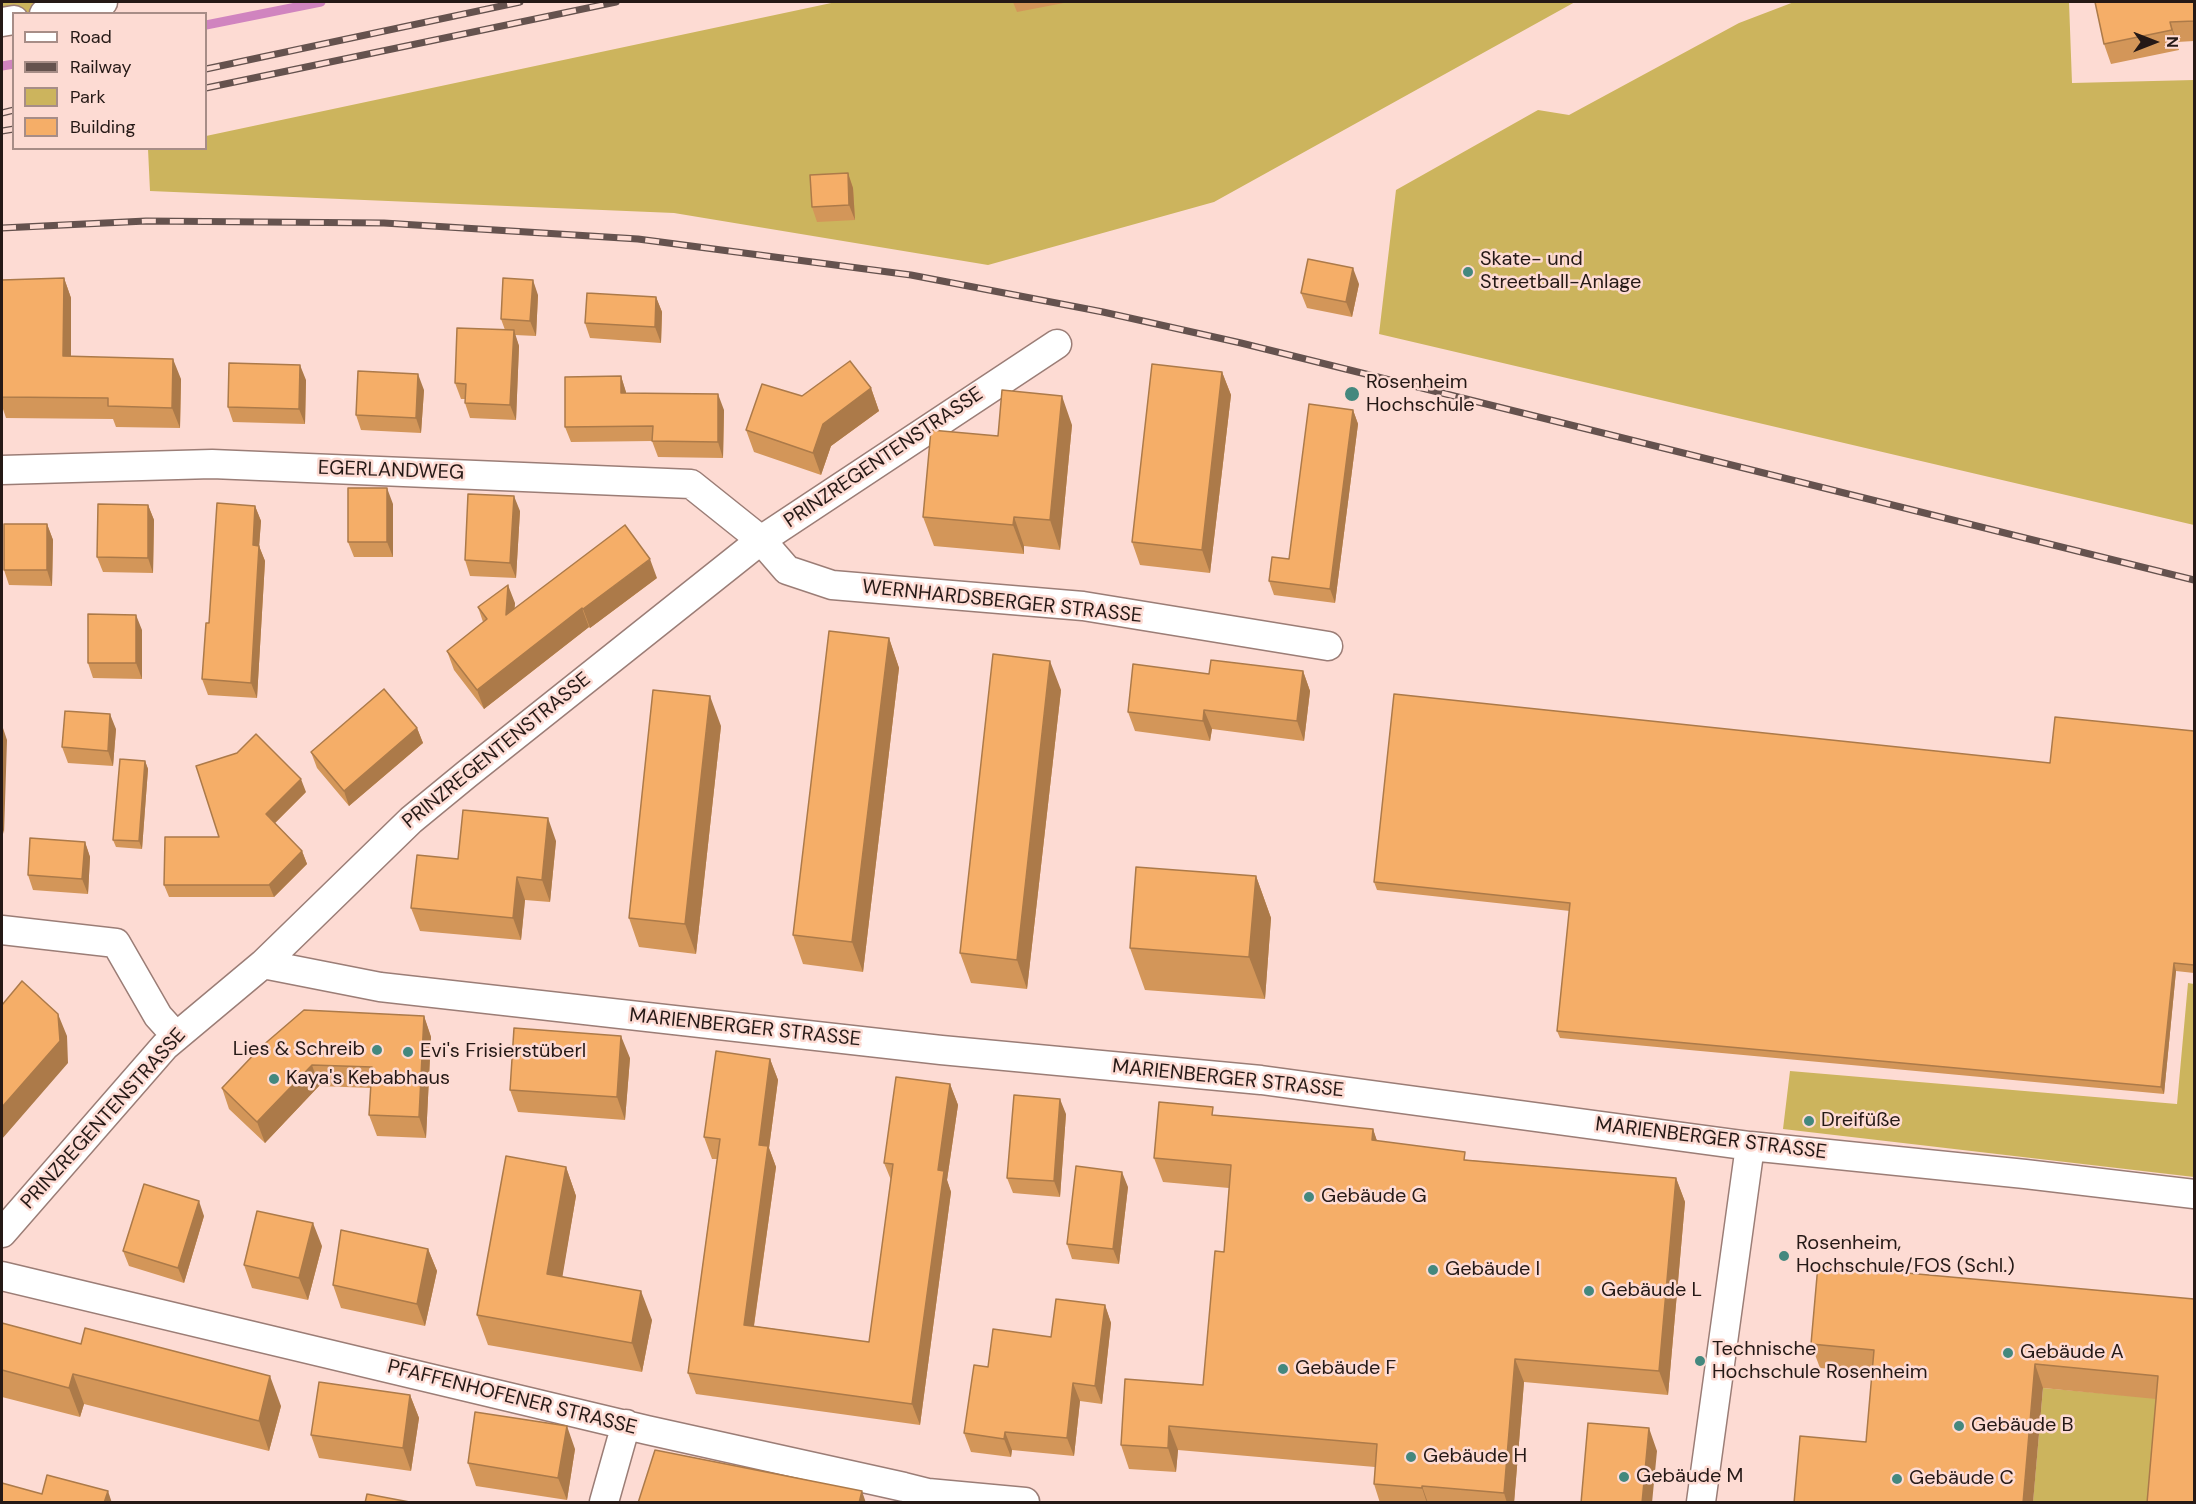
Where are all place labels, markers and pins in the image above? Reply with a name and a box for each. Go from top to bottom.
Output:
place label: Skate- und Streetball-Anlage [1480,248,1641,295]
marker: Skate- und Streetball-Anlage [1461,265,1475,279]
place label: Rosenheim Hochschule [1366,371,1475,418]
marker: Rosenheim Hochschule [1343,385,1361,403]
place label: Lies & Schreib [233,1038,365,1062]
place label: Evi's Frisierstüberl [420,1040,586,1064]
marker: Lies & Schreib [370,1043,384,1057]
marker: Evi's Frisierstüberl [401,1045,415,1059]
place label: Kaya's Kebabhaus [286,1067,450,1091]
marker: Kaya's Kebabhaus [267,1072,281,1086]
place label: Dreifüße [1821,1109,1900,1133]
marker: Dreifüße [1802,1114,1816,1128]
place label: Gebäude G [1321,1185,1427,1209]
marker: Gebäude G [1302,1190,1316,1204]
place label: Rosenheim, Hochschule/FOS (Schl.) [1796,1232,2015,1279]
marker: Rosenheim, Hochschule/FOS (Schl.) [1777,1249,1791,1263]
place label: Gebäude I [1445,1258,1540,1282]
marker: Gebäude I [1426,1263,1440,1277]
place label: Gebäude L [1601,1279,1702,1303]
marker: Gebäude L [1582,1284,1596,1298]
place label: Technische Hochschule Rosenheim [1712,1338,1927,1385]
place label: Gebäude A [2020,1341,2124,1365]
marker: Gebäude A [2001,1346,2015,1360]
marker: Technische Hochschule Rosenheim [1693,1354,1707,1368]
place label: Gebäude F [1295,1357,1396,1381]
marker: Gebäude F [1276,1362,1290,1376]
place label: Gebäude B [1971,1414,2074,1438]
marker: Gebäude B [1952,1419,1966,1433]
place label: Gebäude H [1423,1445,1527,1469]
marker: Gebäude H [1404,1450,1418,1464]
place label: Gebäude M [1636,1465,1743,1489]
place label: Gebäude C [1909,1467,2014,1491]
marker: Gebäude M [1617,1470,1631,1484]
marker: Gebäude C [1890,1472,1904,1486]

